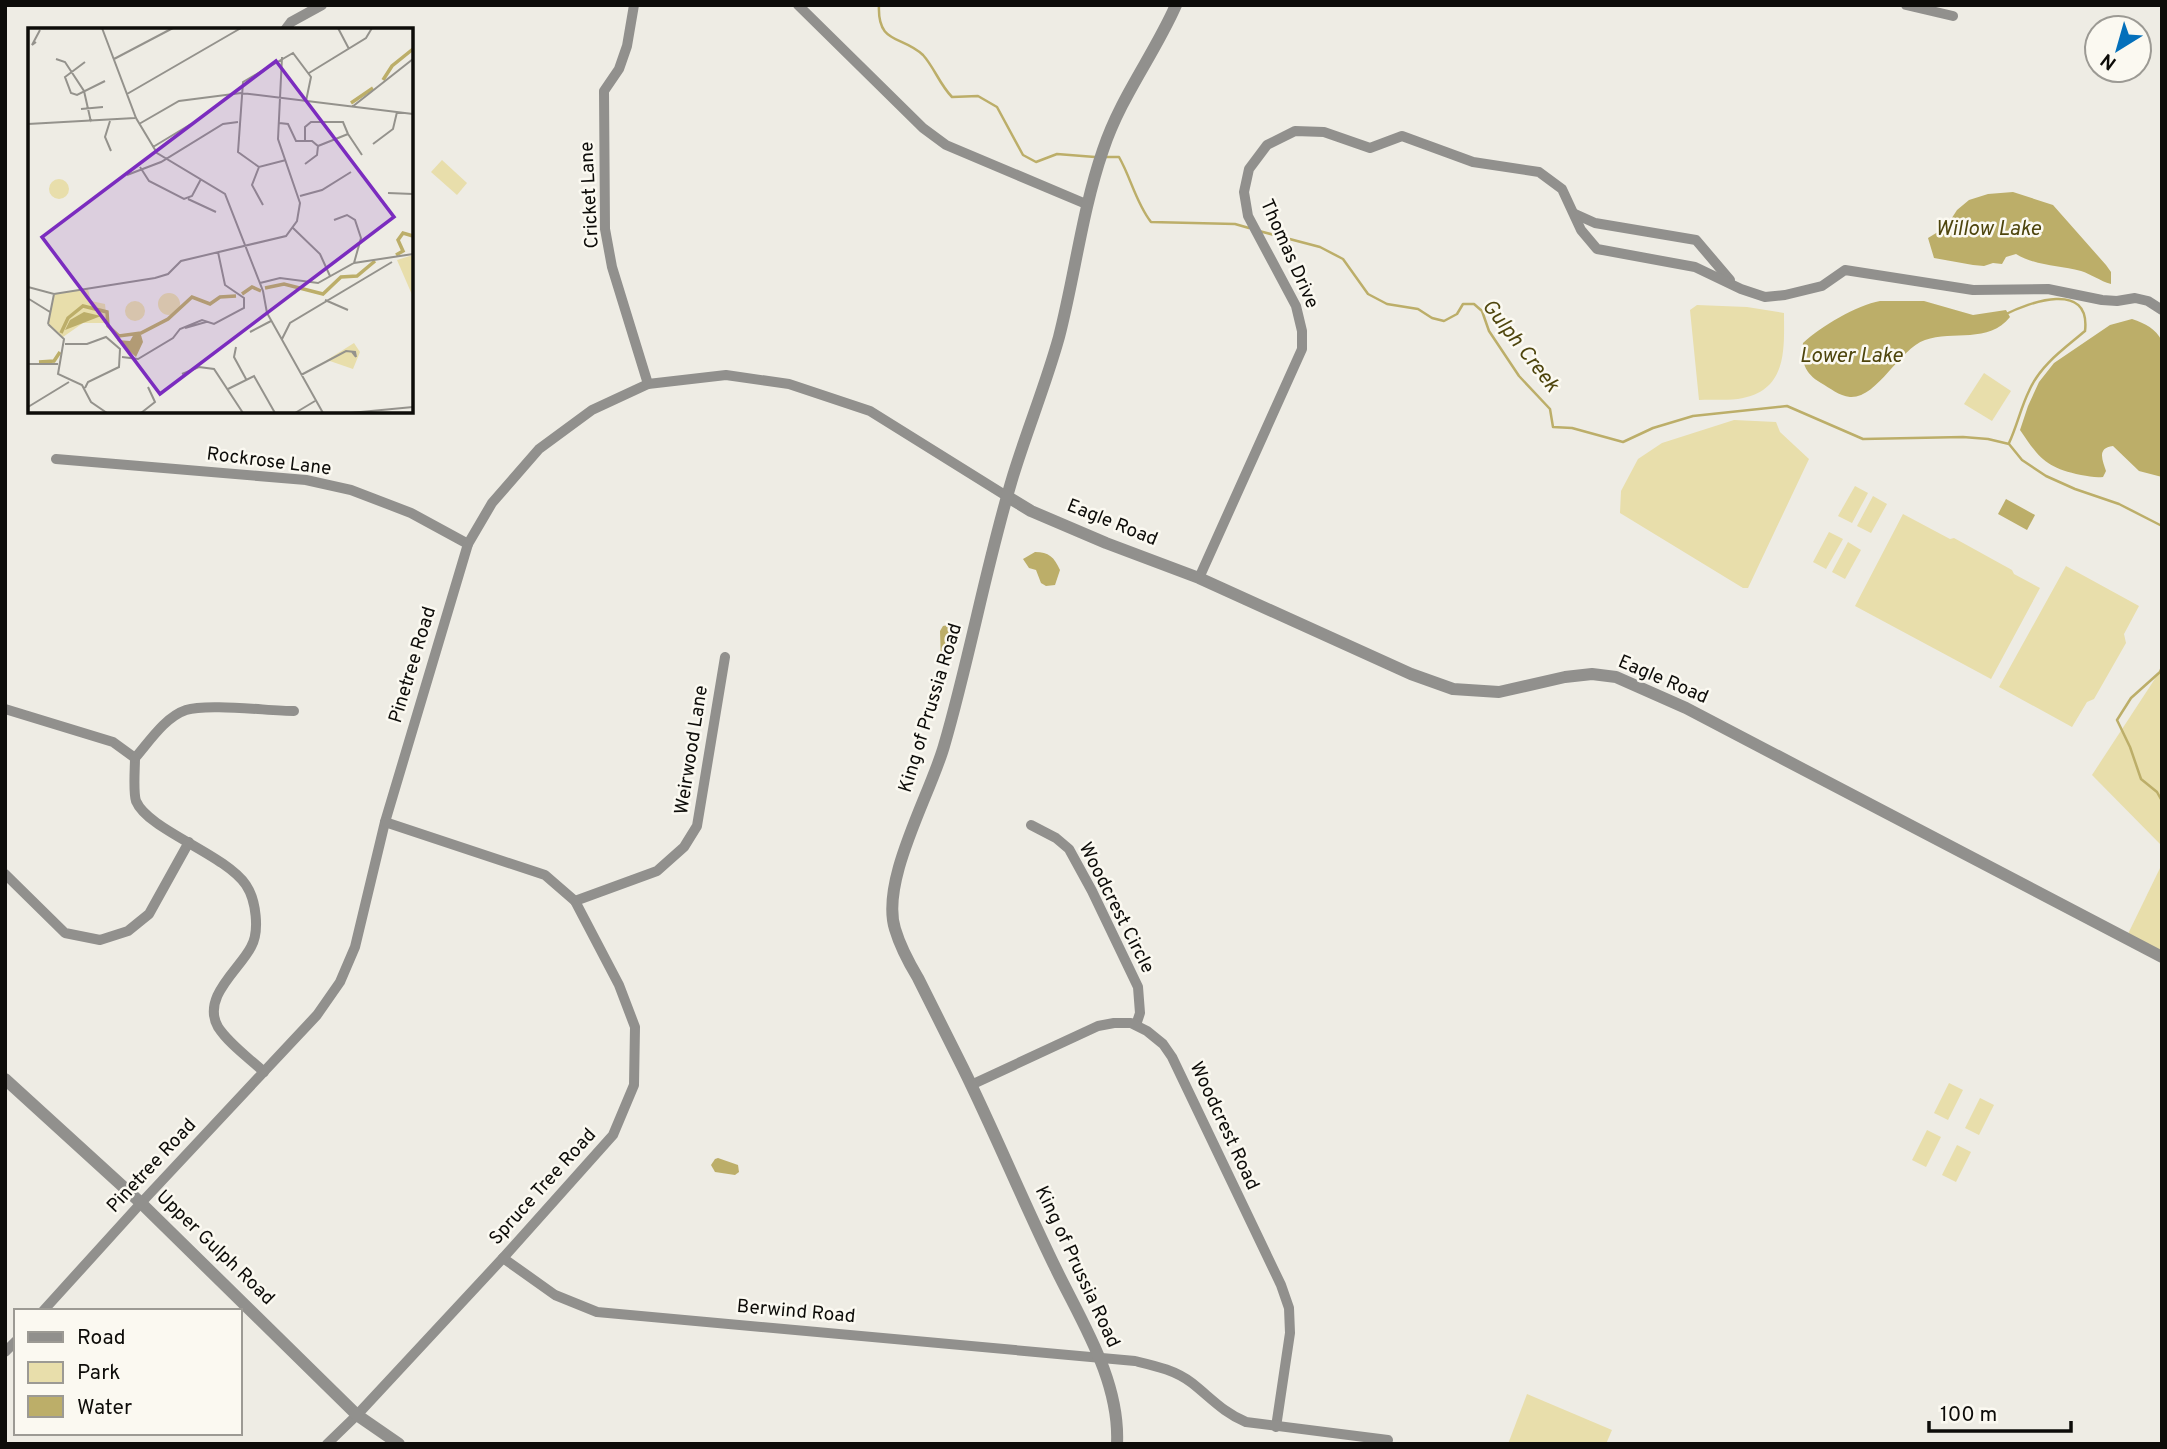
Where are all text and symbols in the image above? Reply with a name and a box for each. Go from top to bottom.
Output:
north arrow [2083,14,2153,84]
inset map [28,28,413,413]
text: N [2096,47,2122,75]
street label: Cricket Lane [575,141,605,249]
street label: Thomas Drive [1254,196,1324,312]
water label: Willow Lake [1935,216,2042,243]
water label: Gulph Creek [1475,294,1565,398]
water label: Lower Lake [1799,343,1904,370]
street label: Rockrose Lane [205,442,333,482]
street label: Eagle Road [1063,494,1161,552]
street label: Pinetree Road [384,604,442,726]
street label: King of Prussia Road [894,620,968,796]
street label: Eagle Road [1614,650,1712,710]
street label: Weirwood Lane [670,684,714,816]
street label: Woodcrest Circle [1073,839,1159,977]
street label: Woodcrest Road [1184,1058,1264,1194]
street label: Pinetree Road [102,1114,202,1218]
street label: Spruce Tree Road [484,1124,602,1250]
street label: King of Prussia Road [1029,1182,1125,1352]
street label: Upper Gulph Road [151,1185,279,1311]
street label: Berwind Road [736,1295,856,1329]
legend [14,1309,242,1435]
text: Road [77,1325,126,1352]
text: Park [77,1360,120,1387]
scale bar [1929,1390,2071,1434]
text: Water [77,1395,132,1422]
text: 100 m [1940,1402,1997,1429]

